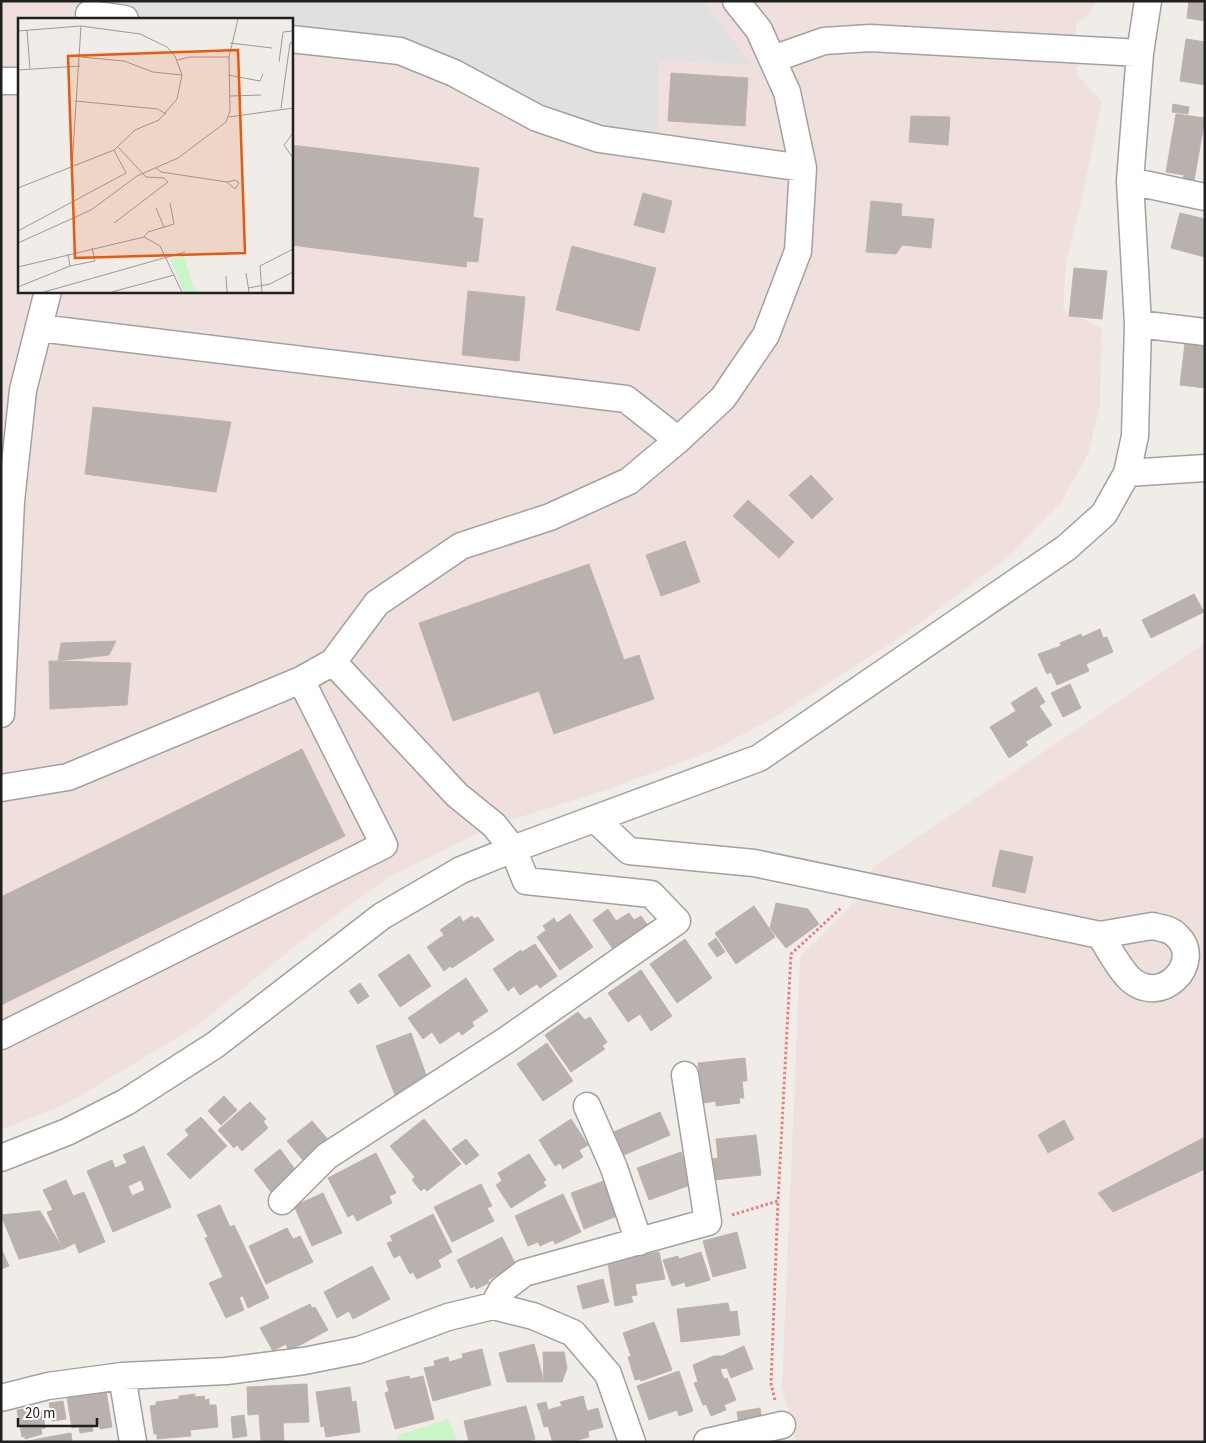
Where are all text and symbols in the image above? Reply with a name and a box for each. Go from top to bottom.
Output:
inset map [18,18,292,292]
scale bar [18,1396,96,1428]
text: 20 m [25,1403,55,1424]

